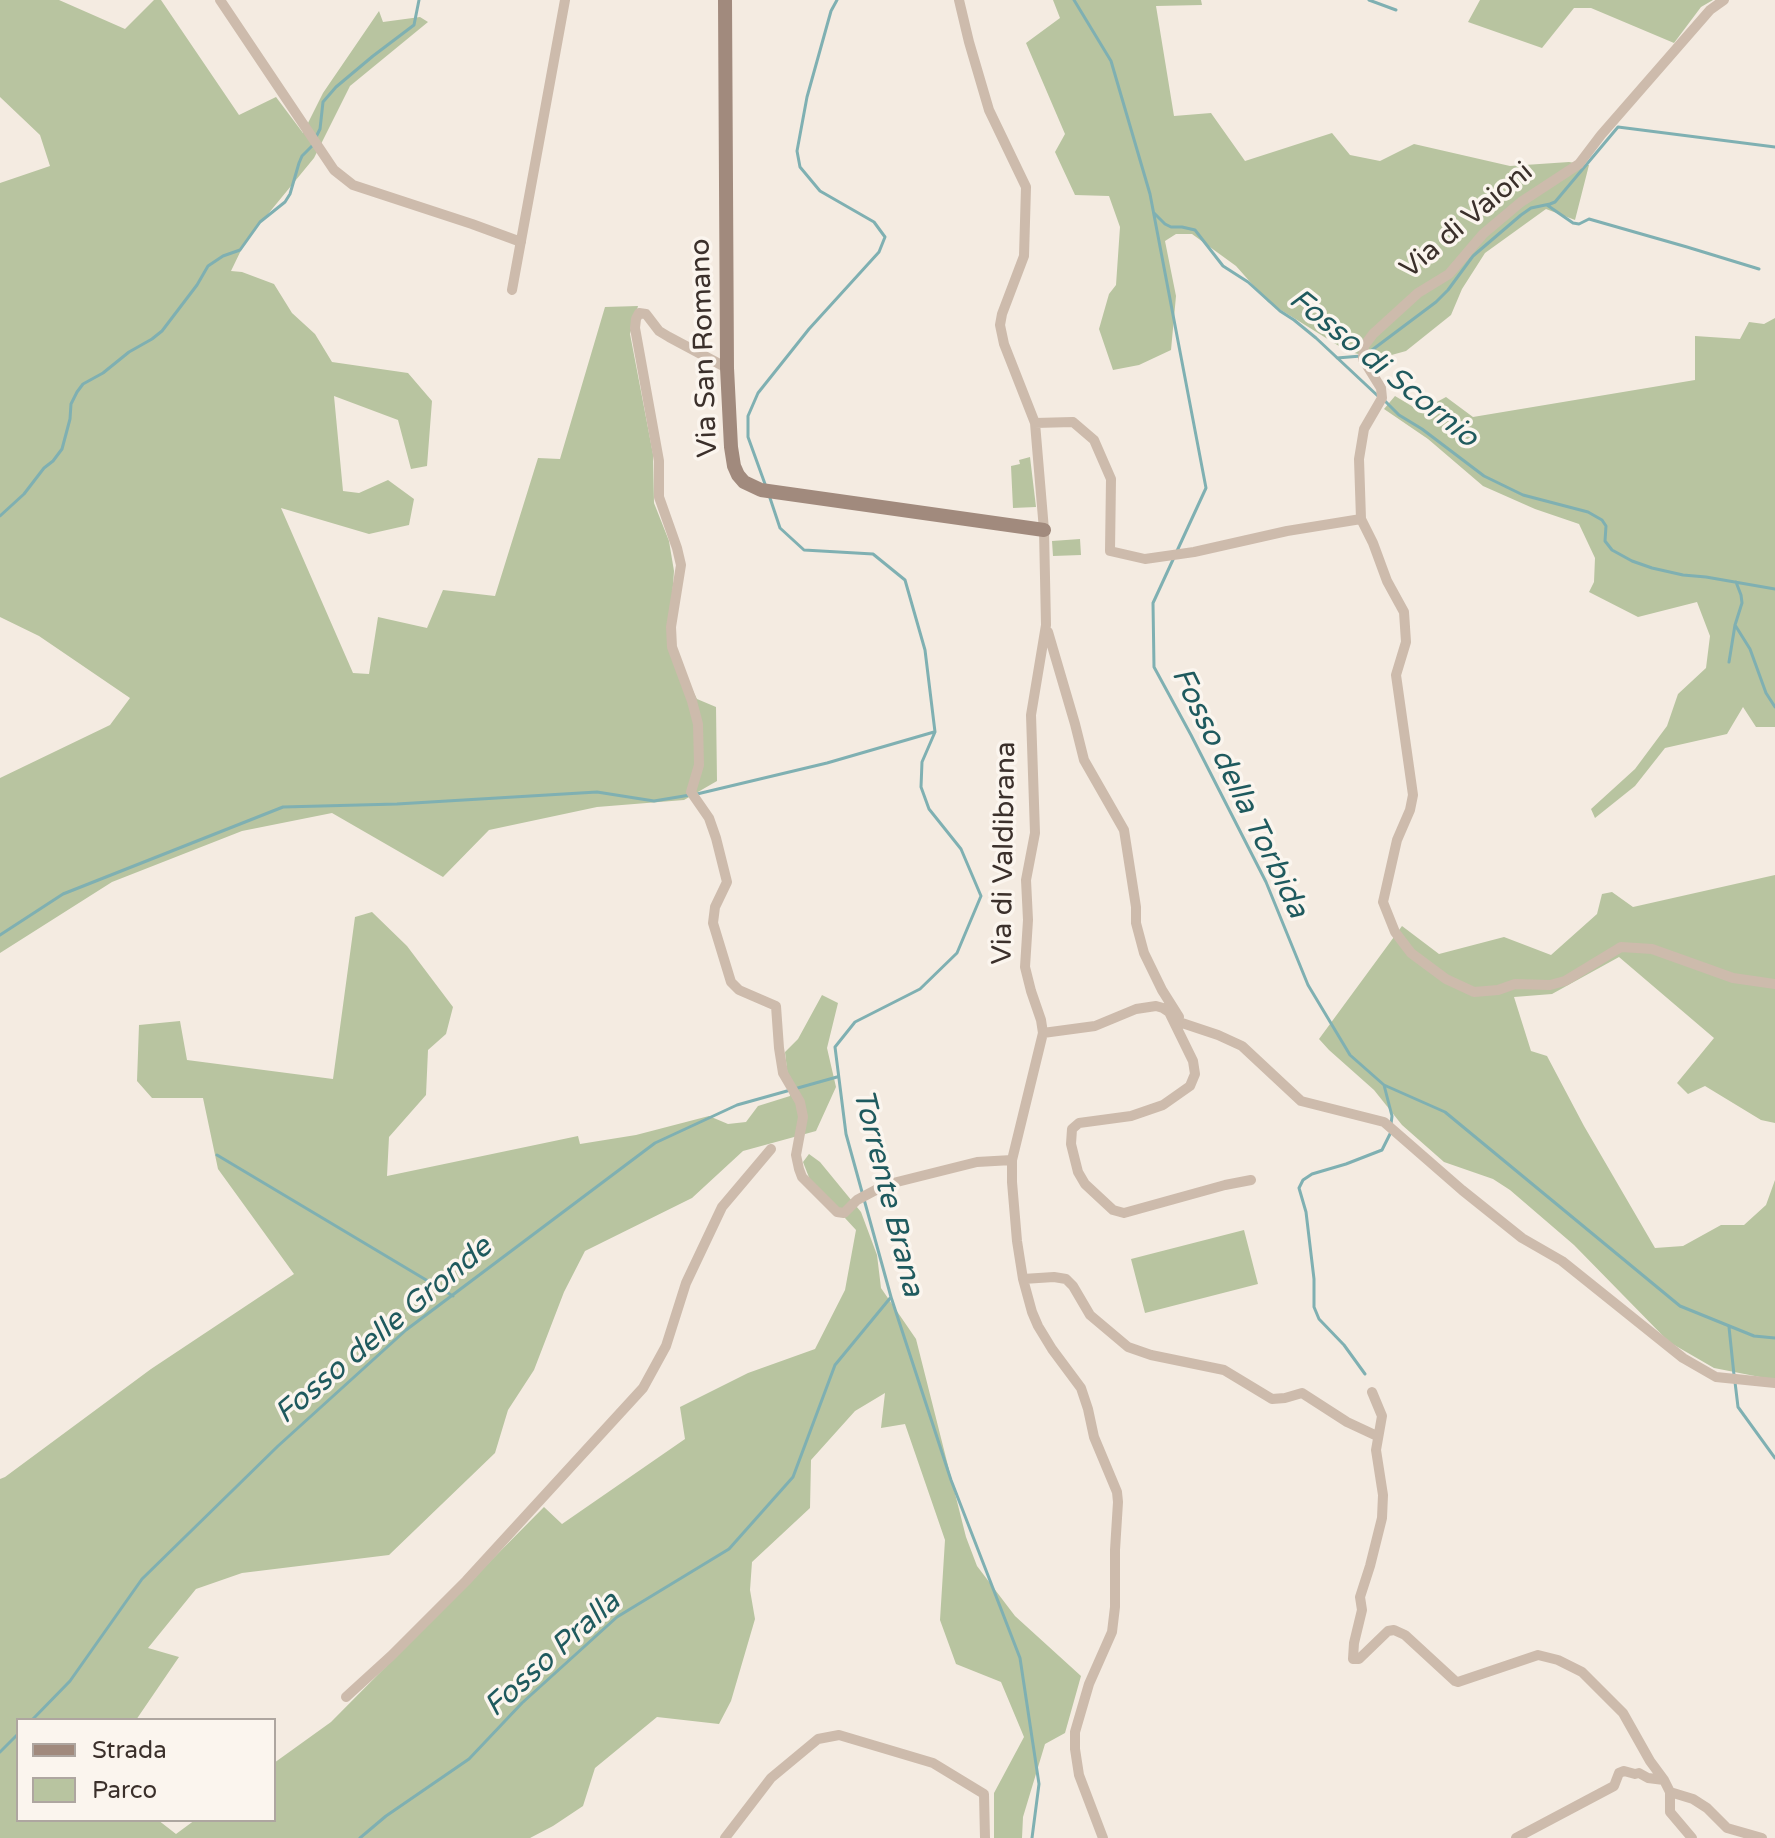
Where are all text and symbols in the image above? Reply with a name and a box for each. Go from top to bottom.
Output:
street label: Via di Vaioni [1394,156,1540,286]
street label: Via San Romano [684,238,726,458]
water label: Fosso di Scornio [1281,282,1485,456]
water label: Fosso della Torbida [1163,662,1315,924]
street label: Via di Valdibrana [986,741,1024,965]
water label: Torrente Brana [844,1086,930,1300]
water label: Fosso delle Gronde [268,1230,500,1432]
water label: Fosso Pralla [478,1585,628,1725]
legend [16,1718,276,1822]
text: Strada [92,1736,167,1765]
text: Parco [92,1776,157,1805]

